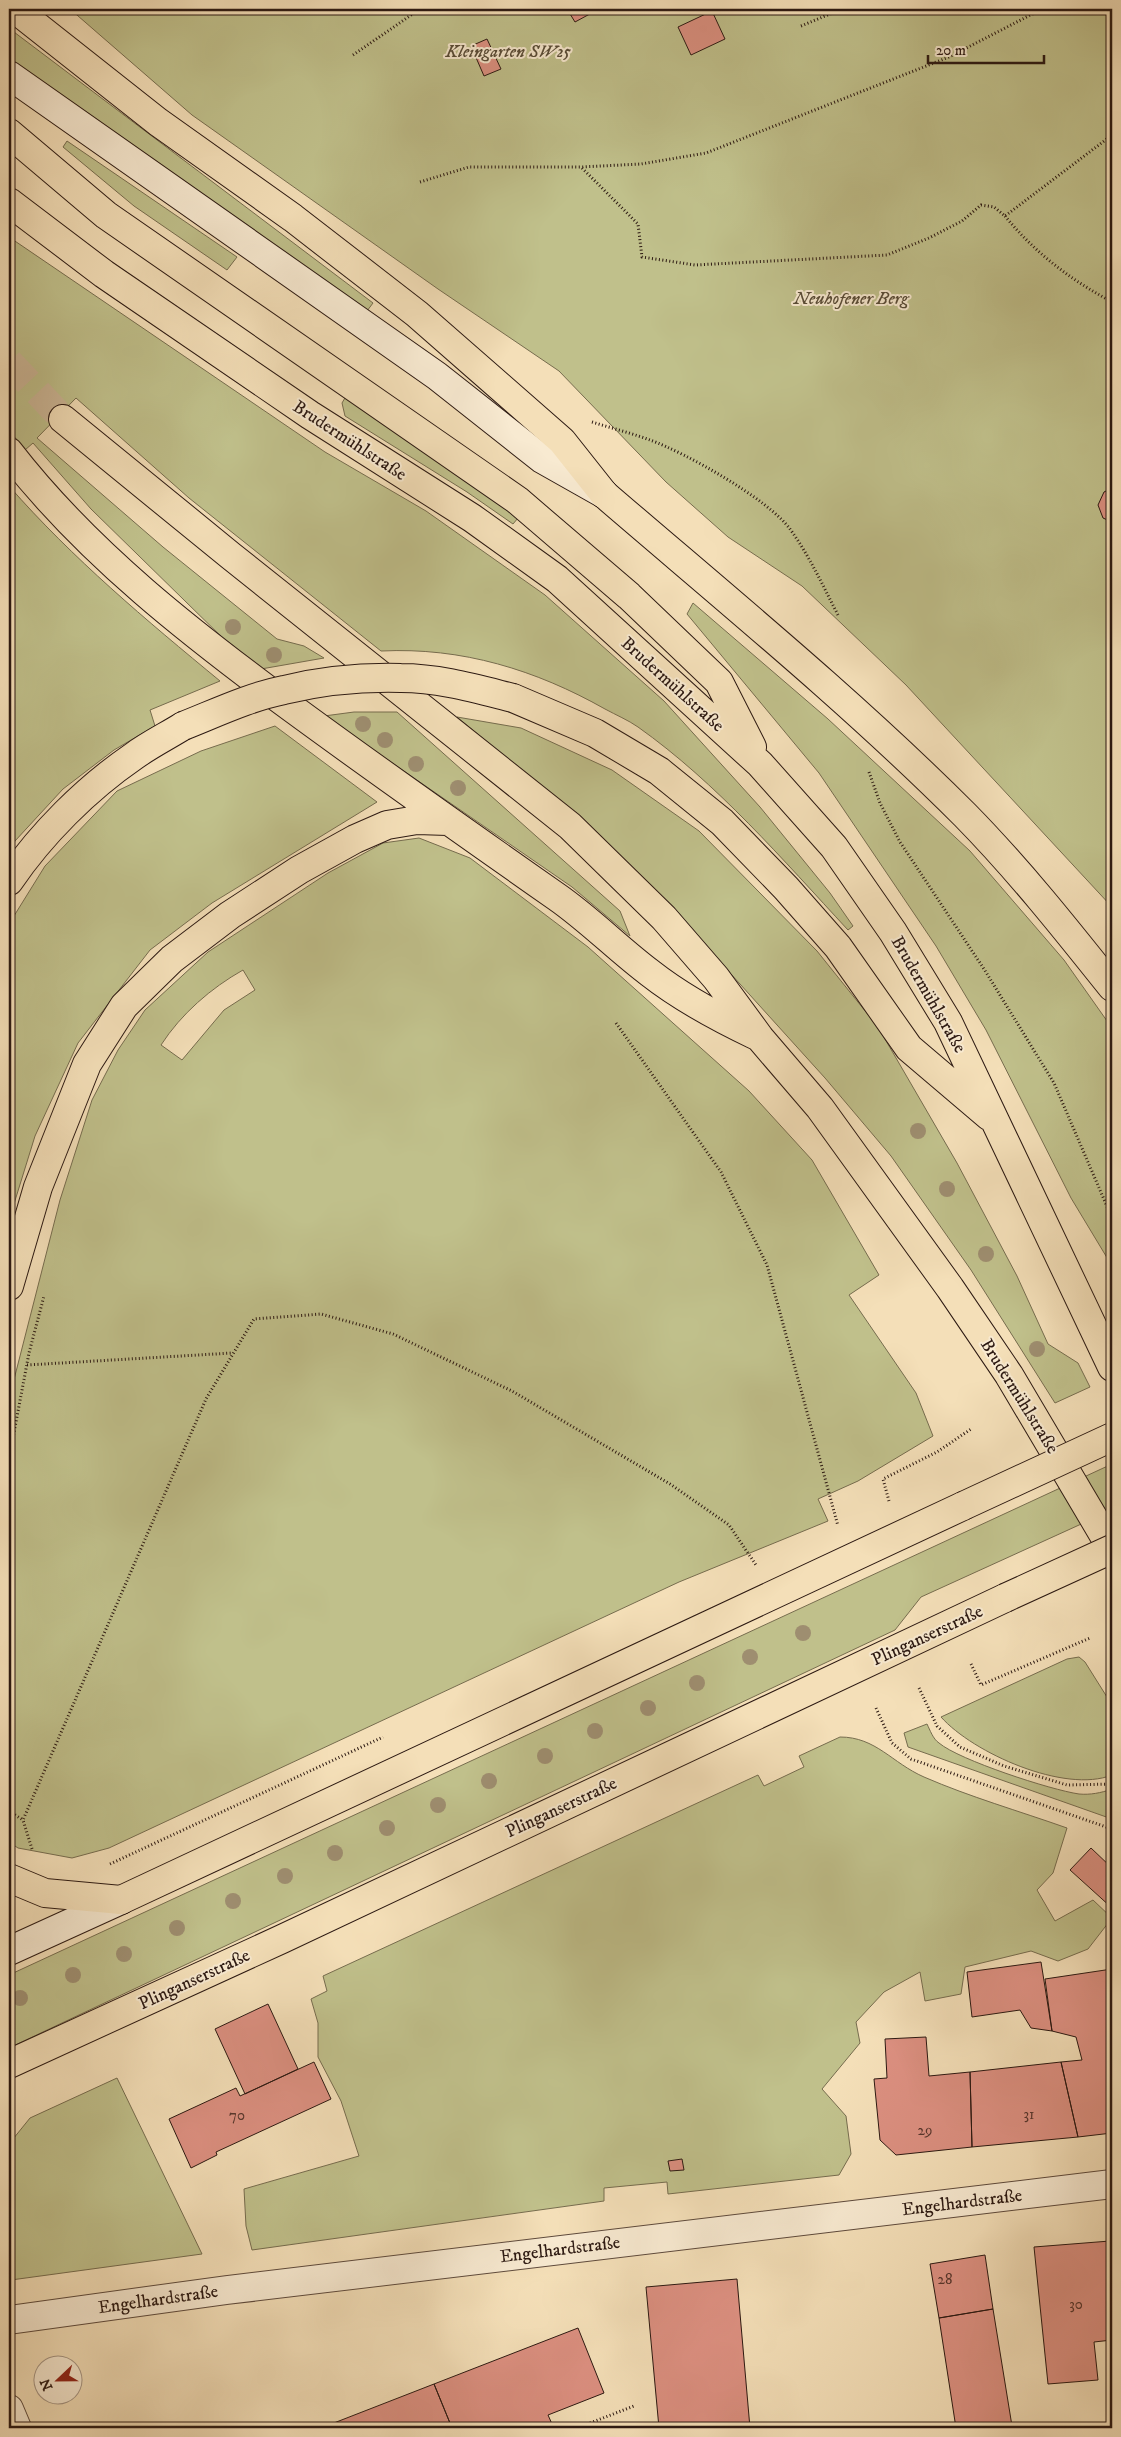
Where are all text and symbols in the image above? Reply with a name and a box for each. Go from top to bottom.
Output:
scale bar [928,32,1045,64]
park label: Kleingarten SW25 [445,41,572,63]
text: 20 m [936,41,966,60]
park label: Neuhofener Berg [793,288,910,310]
street label: Brudermühlstraße [288,396,410,486]
street label: Brudermühlstraße [616,633,728,737]
street label: Brudermühlstraße [886,932,970,1057]
street label: Brudermühlstraße [975,1335,1063,1458]
street label: Plinganserstraße [868,1601,987,1671]
street label: Plinganserstraße [502,1773,621,1843]
street label: Plinganserstraße [135,1945,254,2015]
house number: 31 [1023,2105,1035,2124]
house number: 70 [229,2106,245,2125]
house number: 29 [918,2121,932,2140]
street label: Engelhardstraße [901,2185,1023,2221]
street label: Engelhardstraße [499,2232,621,2268]
house number: 28 [938,2270,952,2289]
street label: Engelhardstraße [97,2281,220,2319]
house number: 30 [1069,2295,1083,2314]
north arrow [32,2354,82,2404]
text: N [36,2375,57,2393]

